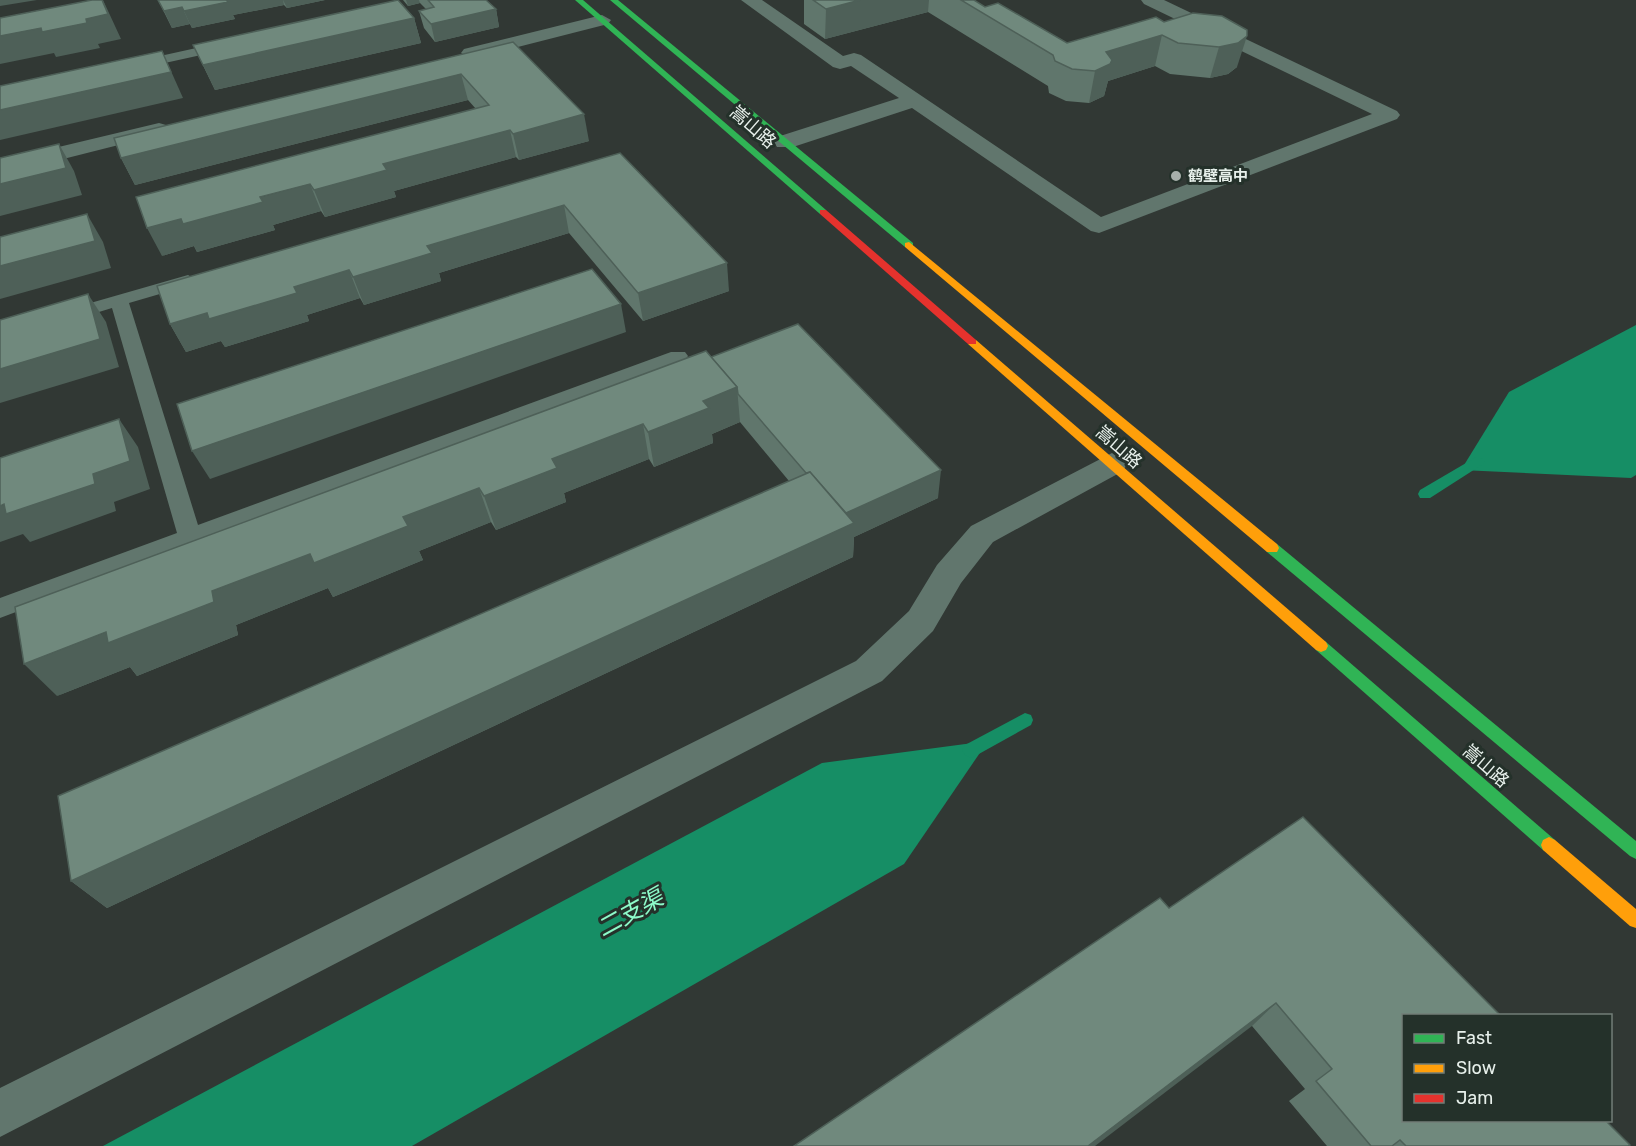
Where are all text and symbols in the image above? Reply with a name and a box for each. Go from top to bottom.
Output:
street label: 嵩山路 [725,101,781,153]
place label: 鹤壁高中 [1188,167,1248,185]
marker: 鹤壁高中 [1169,169,1183,183]
street label: 嵩山路 [1091,421,1147,473]
street label: 嵩山路 [1458,740,1514,792]
water label: 二支渠 [592,882,671,943]
legend [1402,1014,1612,1122]
text: Fast [1456,1027,1492,1049]
text: Slow [1456,1057,1496,1079]
text: Jam [1456,1087,1493,1109]

